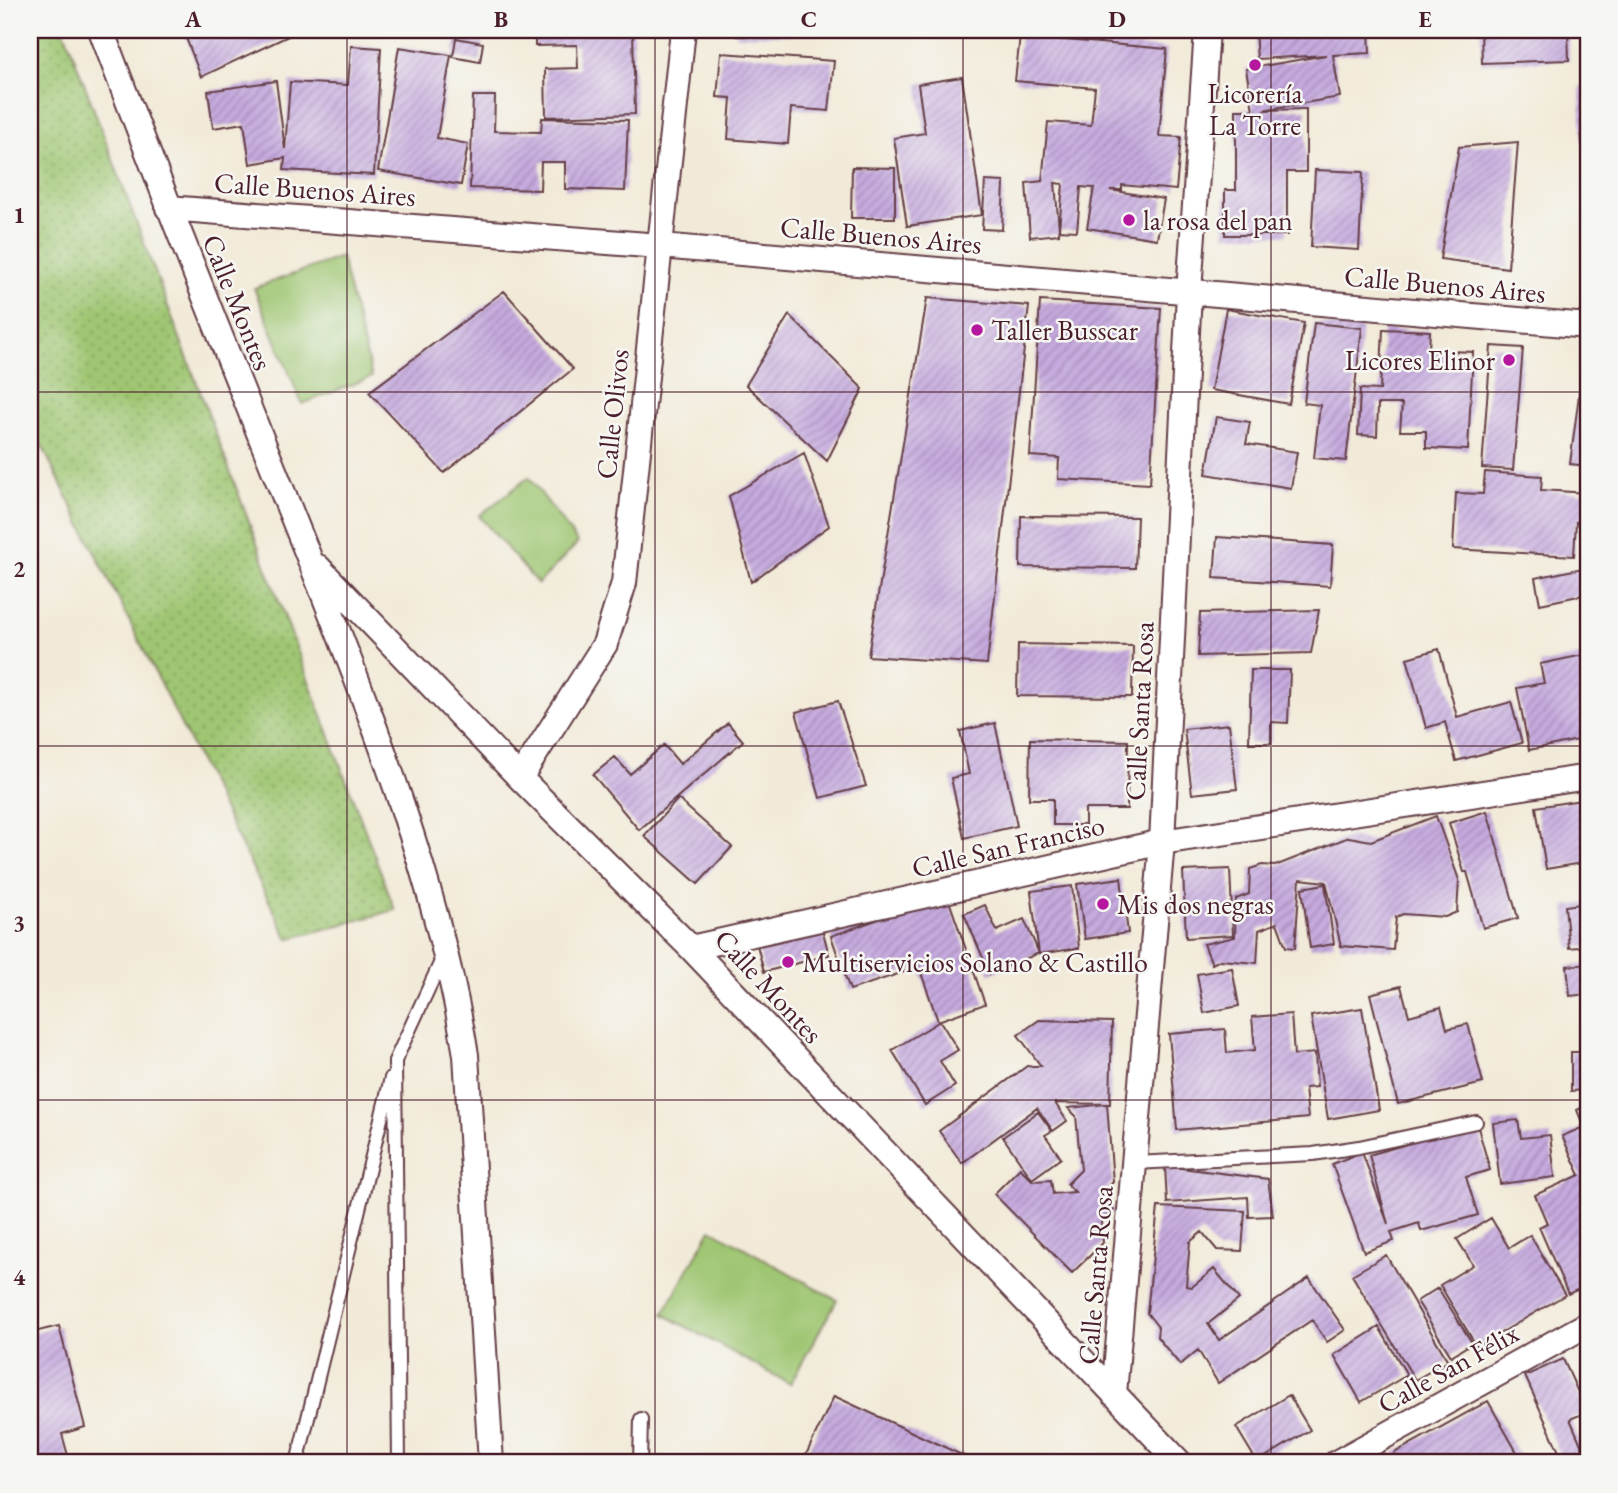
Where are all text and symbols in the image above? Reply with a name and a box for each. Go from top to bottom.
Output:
text: A [184,4,202,34]
text: B [494,4,508,34]
text: C [801,4,817,34]
text: D [1108,4,1126,34]
text: E [1418,4,1432,34]
marker: Licorería La Torre [1247,57,1263,73]
place label: Licorería La Torre [1207,75,1304,143]
street label: Calle Buenos Aires [213,164,417,214]
text: 1 [13,200,25,230]
place label: la rosa del pan [1143,202,1293,238]
street label: Calle Buenos Aires [779,208,983,262]
marker: la rosa del pan [1121,212,1137,228]
street label: Calle Montes [195,229,281,375]
street label: Calle Buenos Aires [1343,257,1547,311]
place label: Taller Busscar [991,312,1139,348]
marker: Taller Busscar [969,322,985,338]
place label: Licores Elinor [1345,342,1496,378]
street label: Calle Olivos [587,347,637,481]
marker: Licores Elinor [1501,352,1517,368]
text: 2 [13,554,25,584]
street label: Calle Santa Rosa [1116,620,1162,802]
street label: Calle San Franciso [908,806,1108,886]
place label: Mis dos negras [1117,886,1274,922]
marker: Mis dos negras [1095,896,1111,912]
text: 3 [13,908,25,938]
street label: Calle Montes [707,921,831,1051]
place label: Multiservicios Solano & Castillo [802,944,1148,980]
marker: Multiservicios Solano & Castillo [780,954,796,970]
street label: Calle Santa Rosa [1069,1183,1121,1366]
text: 4 [13,1262,26,1292]
street label: Calle San Félix [1371,1315,1525,1421]

